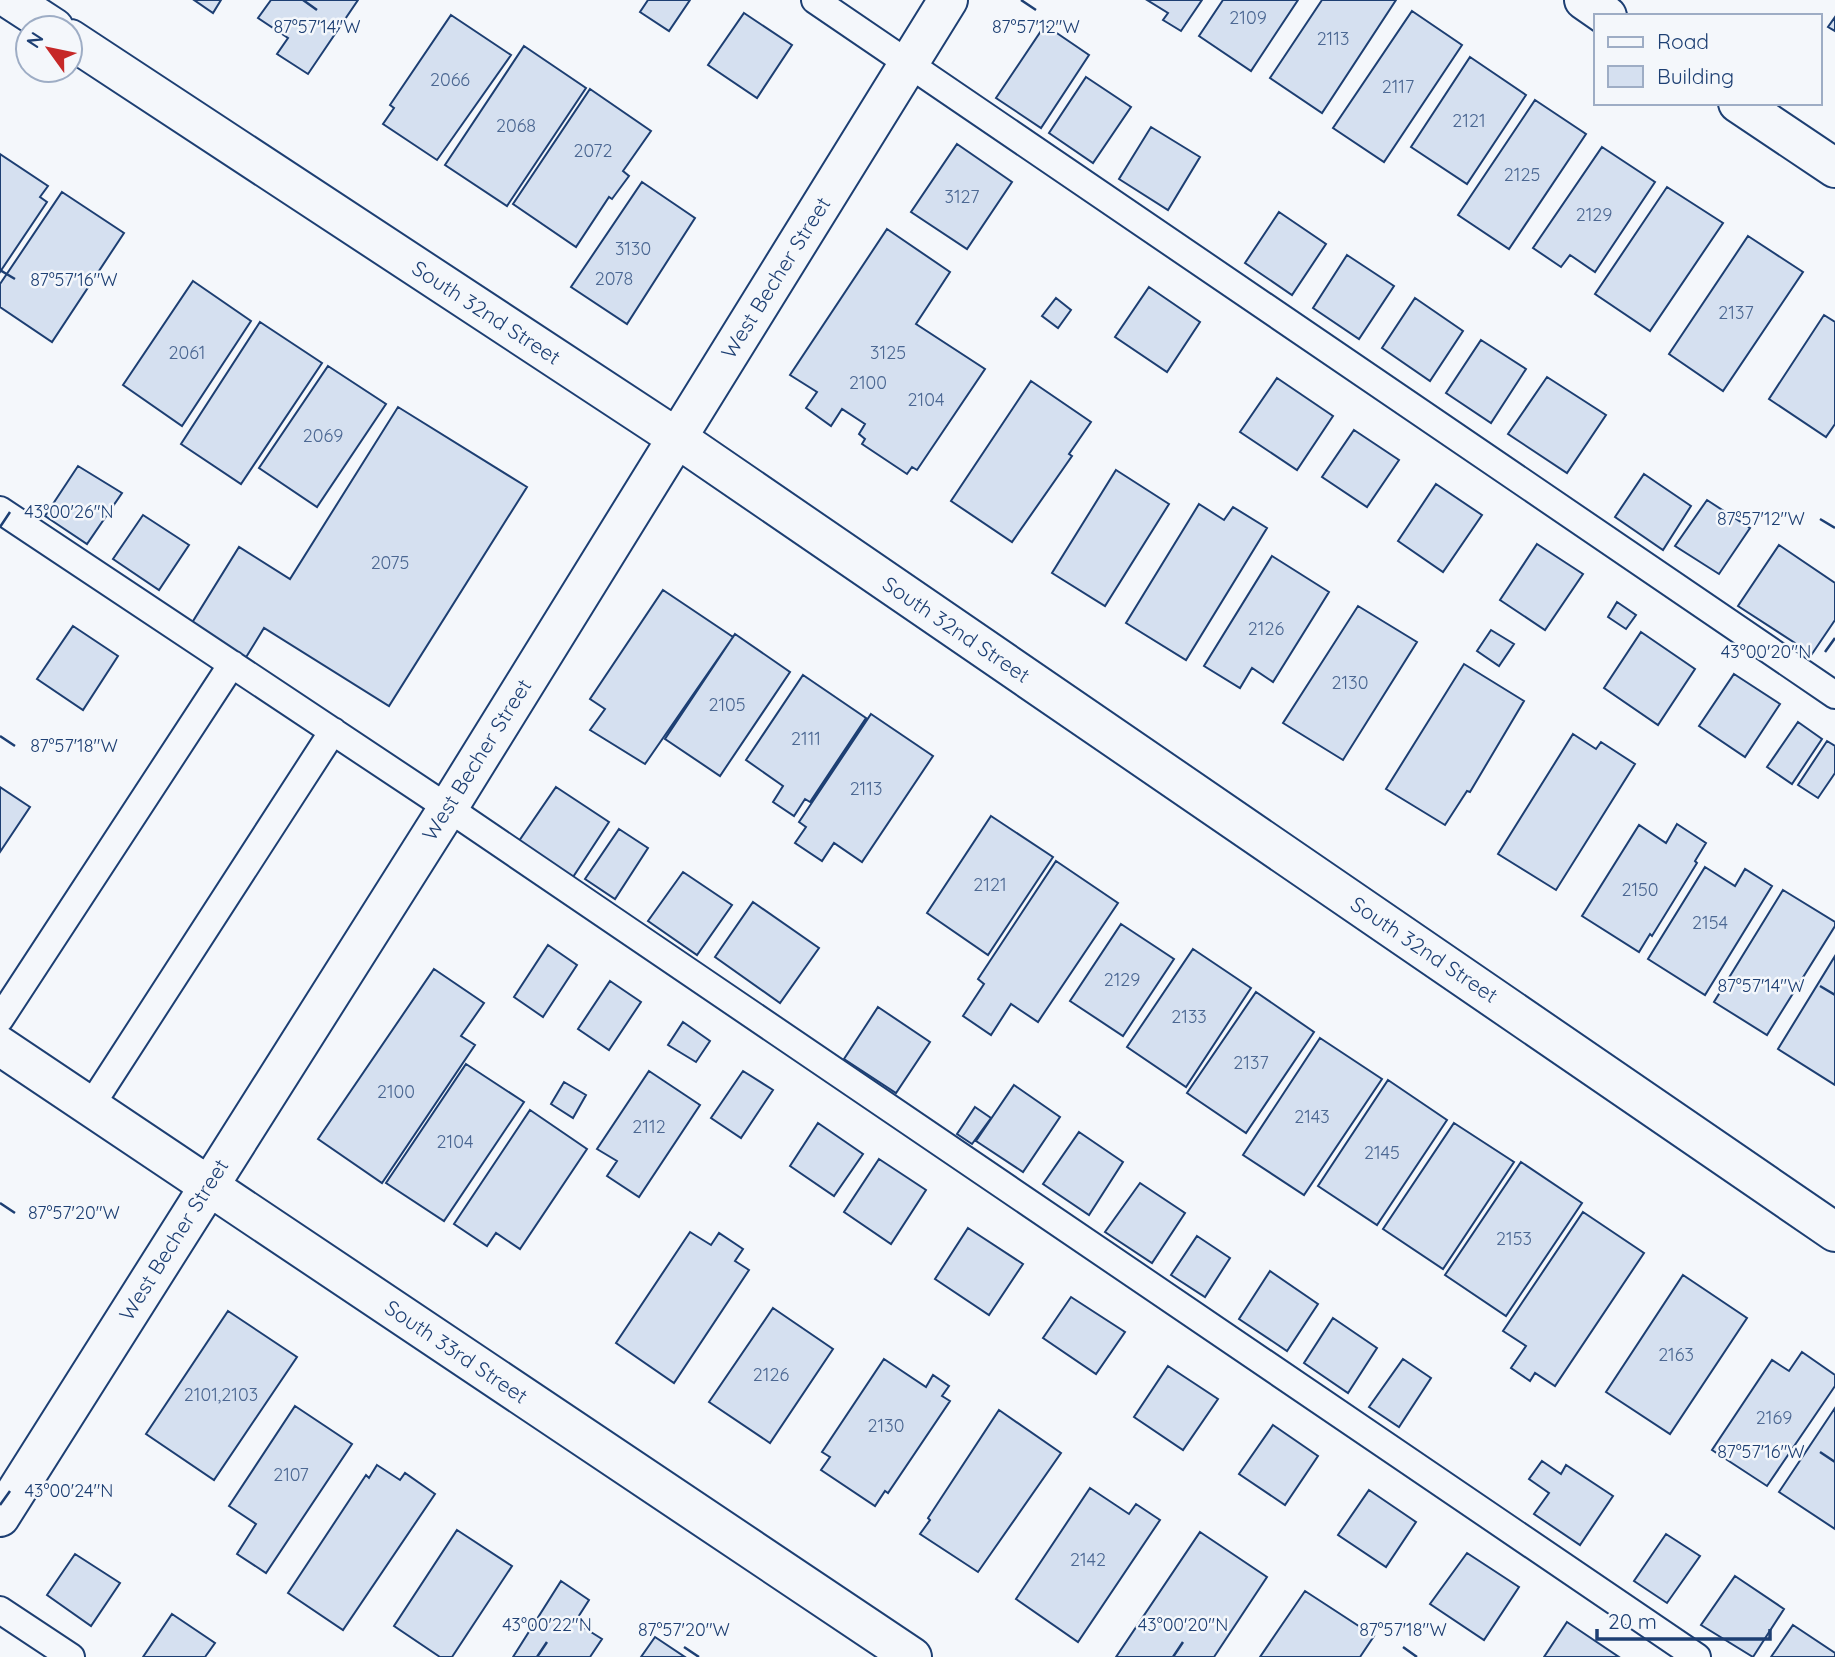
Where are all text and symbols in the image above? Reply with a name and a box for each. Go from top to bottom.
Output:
house number: 2109 [1229,6,1267,29]
north arrow [14,14,84,84]
legend [1594,14,1821,105]
text: 87°57'14"W [273,15,361,38]
text: 87°57'12"W [992,15,1080,38]
text: N [21,27,49,52]
house number: 2113 [1317,27,1349,50]
text: Road [1657,28,1709,54]
text: Building [1657,63,1734,89]
house number: 2066 [430,68,470,91]
house number: 2117 [1382,75,1414,98]
house number: 2121 [1452,109,1486,132]
house number: 2068 [496,114,536,137]
house number: 2072 [574,139,612,162]
house number: 2125 [1504,163,1540,186]
house number: 3127 [945,185,979,208]
street label: West Becher Street [715,192,835,363]
house number: 2129 [1576,203,1612,226]
house number: 3130 [615,237,651,260]
street label: South 32nd Street [407,254,566,370]
house number: 2078 [595,267,633,290]
text: 87°57'16"W [30,268,118,291]
house number: 2137 [1718,301,1754,324]
house number: 2061 [169,341,205,364]
house number: 3125 [870,341,906,364]
house number: 2100 [849,371,887,394]
house number: 2104 [908,388,944,411]
house number: 2069 [303,424,343,447]
text: 43°00'26"N [24,500,114,523]
text: 87°57'12"W [1717,507,1805,530]
house number: 2075 [371,551,409,574]
street label: South 32nd Street [878,570,1035,688]
house number: 2126 [1248,617,1284,640]
text: 43°00'20"N [1721,640,1811,663]
house number: 2130 [1332,671,1368,694]
street label: West Becher Street [416,674,536,845]
house number: 2105 [708,693,746,716]
house number: 2111 [791,727,821,750]
text: 87°57'18"W [30,734,118,757]
house number: 2113 [850,777,882,800]
house number: 2121 [973,873,1007,896]
house number: 2150 [1621,878,1659,901]
street label: South 32nd Street [1346,890,1503,1008]
house number: 2154 [1692,911,1728,934]
house number: 2129 [1104,968,1140,991]
text: 87°57'14"W [1717,974,1805,997]
house number: 2133 [1171,1005,1207,1028]
house number: 2137 [1233,1051,1269,1074]
house number: 2100 [377,1080,415,1103]
house number: 2143 [1294,1105,1330,1128]
house number: 2112 [632,1115,666,1138]
house number: 2104 [437,1130,473,1153]
house number: 2145 [1364,1141,1400,1164]
street label: West Becher Street [113,1154,233,1325]
text: 87°57'20"W [28,1201,120,1224]
house number: 2153 [1496,1227,1532,1250]
street label: South 33rd Street [380,1294,533,1409]
house number: 2163 [1658,1343,1694,1366]
house number: 2126 [753,1363,789,1386]
house number: 2101,2103 [184,1383,258,1406]
house number: 2169 [1756,1406,1792,1429]
house number: 2130 [868,1414,904,1437]
text: 87°57'16"W [1717,1440,1805,1463]
house number: 2107 [273,1463,309,1486]
text: 43°00'24"N [25,1479,113,1502]
house number: 2142 [1070,1548,1106,1571]
scale bar [1597,1598,1770,1642]
text: 20 m [1608,1608,1657,1634]
text: 43°00'22"N [502,1613,592,1636]
text: 43°00'20"N [1138,1613,1228,1636]
text: 87°57'20"W [638,1618,730,1641]
text: 87°57'18"W [1359,1618,1447,1641]

